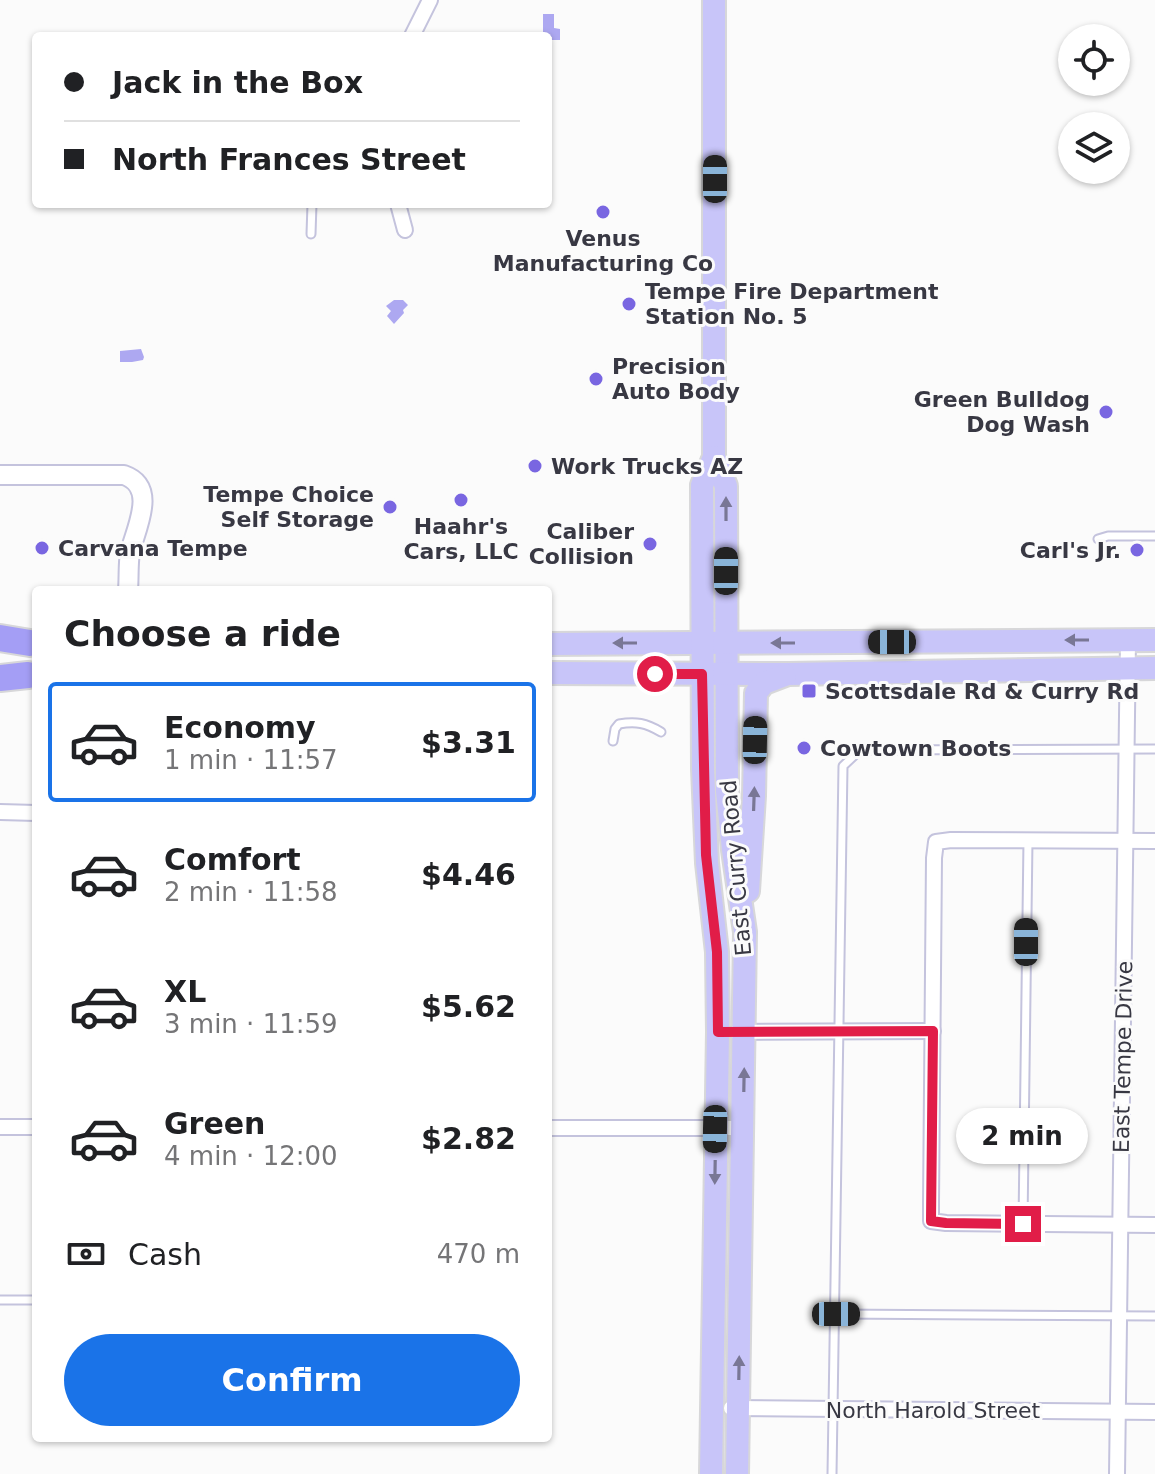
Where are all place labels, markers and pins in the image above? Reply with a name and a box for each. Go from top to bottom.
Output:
marker: Venus Manufacturing Co [594,203,612,221]
place label: Venus Manufacturing Co [493,226,713,276]
place label: Tempe Fire Department Station No. 5 [645,279,939,329]
marker: Tempe Fire Department Station No. 5 [620,295,638,313]
place label: Precision Auto Body [612,354,740,404]
marker: Precision Auto Body [587,370,605,388]
place label: Green Bulldog Dog Wash [914,387,1090,437]
marker: Green Bulldog Dog Wash [1097,403,1115,421]
place label: Work Trucks AZ [551,454,743,479]
marker: Work Trucks AZ [526,457,544,475]
place label: Tempe Choice Self Storage [203,482,374,532]
marker: Haahr's Cars, LLC [452,491,470,509]
marker: Tempe Choice Self Storage [381,498,399,516]
place label: Haahr's Cars, LLC [403,514,519,564]
place label: Caliber Collision [529,519,634,569]
marker: Caliber Collision [641,535,659,553]
place label: Carvana Tempe [58,536,248,561]
place label: Carl's Jr. [1020,538,1121,563]
marker: Carvana Tempe [33,539,51,557]
marker: Carl's Jr. [1128,541,1146,559]
place label: Scottsdale Rd & Curry Rd [825,679,1139,704]
marker: Scottsdale Rd & Curry Rd [800,682,818,700]
place label: Cowtown Boots [820,736,1011,761]
marker: Cowtown Boots [795,739,813,757]

